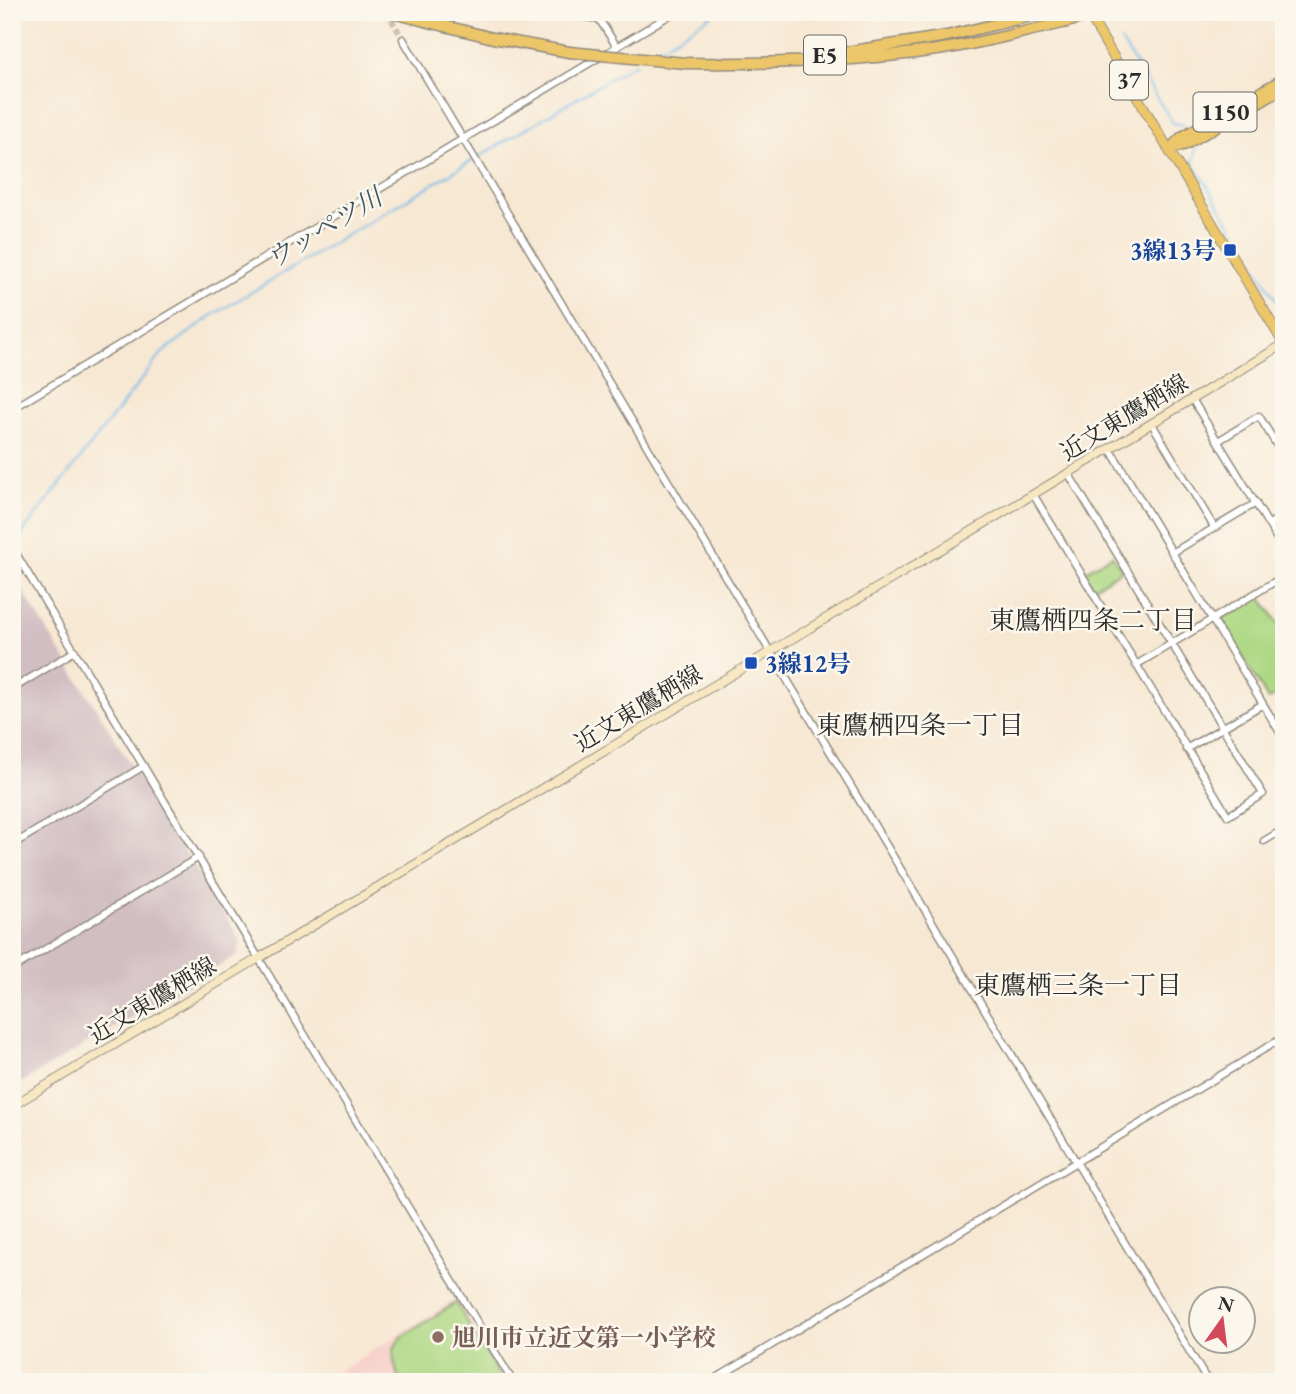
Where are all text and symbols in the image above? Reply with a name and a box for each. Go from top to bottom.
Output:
road number: E5 [804,36,846,74]
road number: 37 [1110,60,1148,100]
road number: 1150 [1194,92,1256,132]
water label: ウッペツ川 [260,179,391,276]
place label: 3線13号 [1130,235,1216,266]
marker: 3線13号 [1222,242,1238,258]
street label: 近文東鷹栖線 [1054,367,1194,467]
district label: 東鷹栖四条二丁目 [989,603,1197,637]
place label: 3線12号 [765,648,851,679]
marker: 3線12号 [743,655,759,671]
street label: 近文東鷹栖線 [568,658,708,758]
district label: 東鷹栖四条一丁目 [816,708,1024,742]
street label: 近文東鷹栖線 [82,950,222,1050]
district label: 東鷹栖三条一丁目 [974,968,1182,1002]
north arrow [1188,1286,1258,1356]
text: N [1216,1290,1237,1318]
place label: 旭川市立近文第一小学校 [452,1322,716,1353]
marker: 旭川市立近文第一小学校 [430,1329,446,1345]

